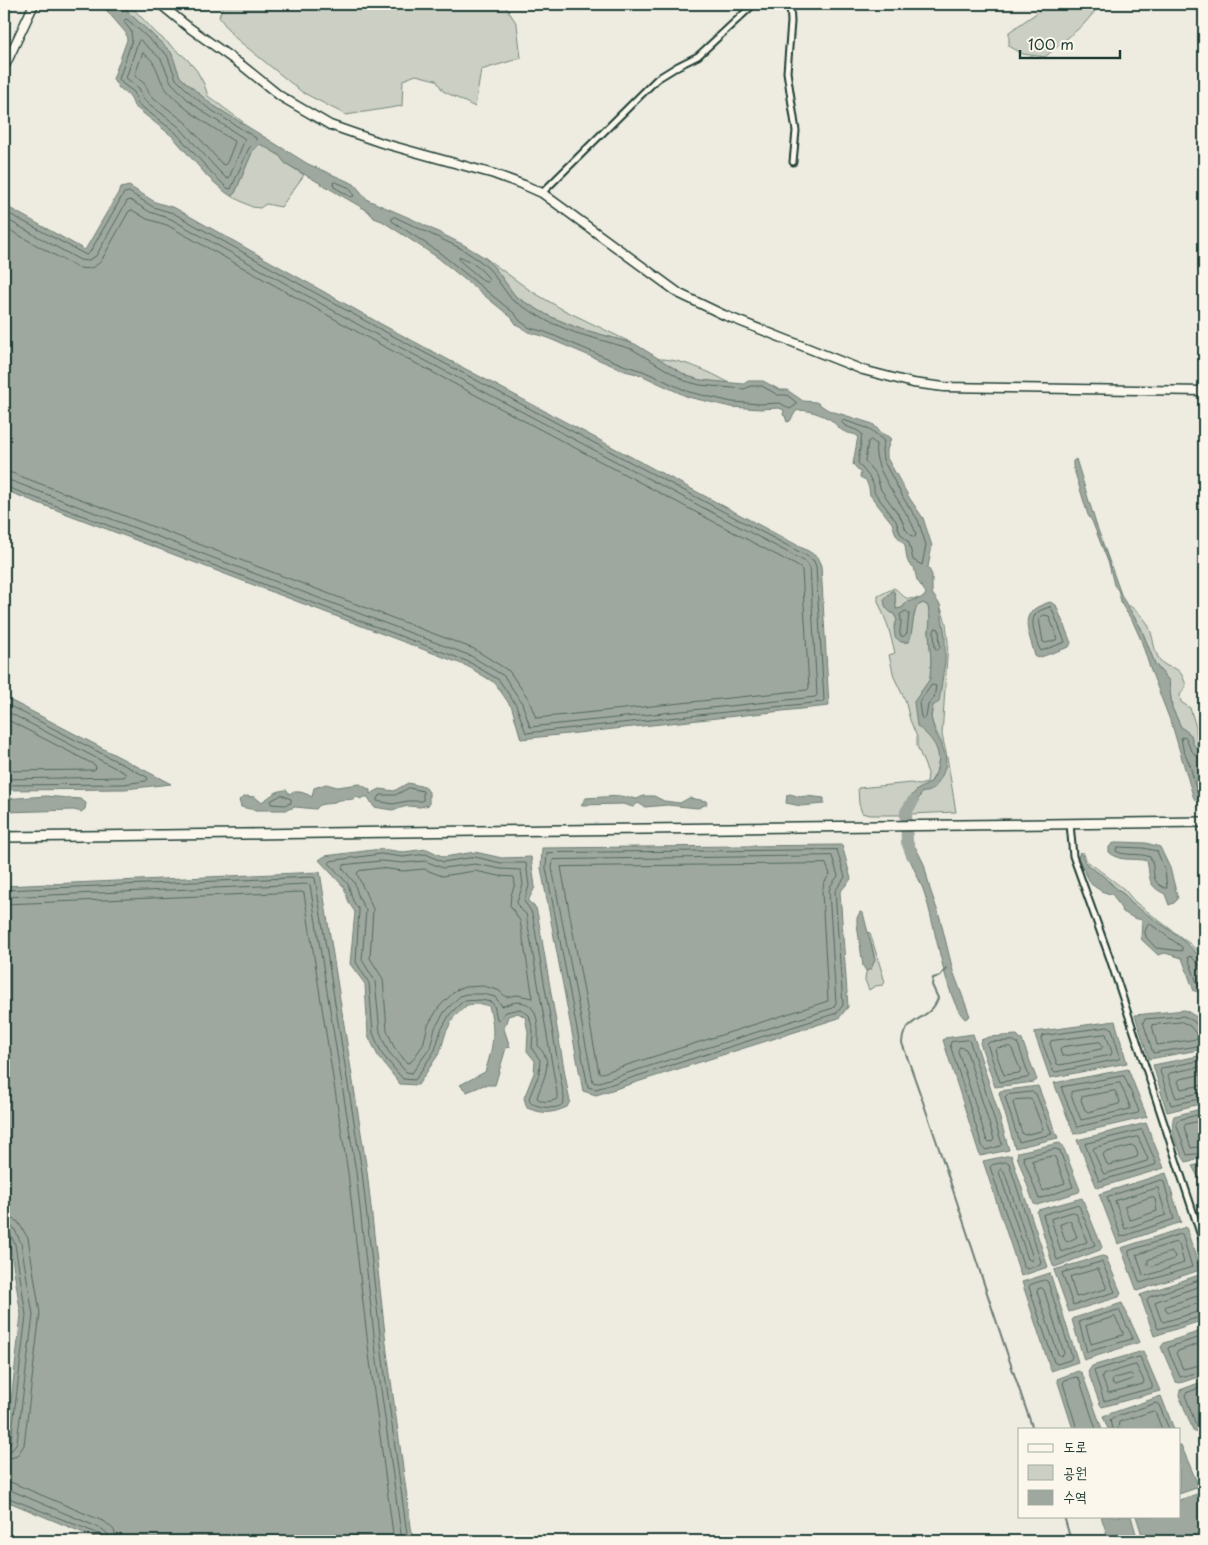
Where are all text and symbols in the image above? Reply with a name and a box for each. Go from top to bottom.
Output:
scale bar [1020,28,1120,60]
text: 100 m [1028,32,1074,55]
legend [1018,1428,1180,1518]
text: 도로 [1063,1434,1087,1457]
text: 공원 [1063,1460,1087,1483]
text: 수역 [1063,1484,1087,1507]

